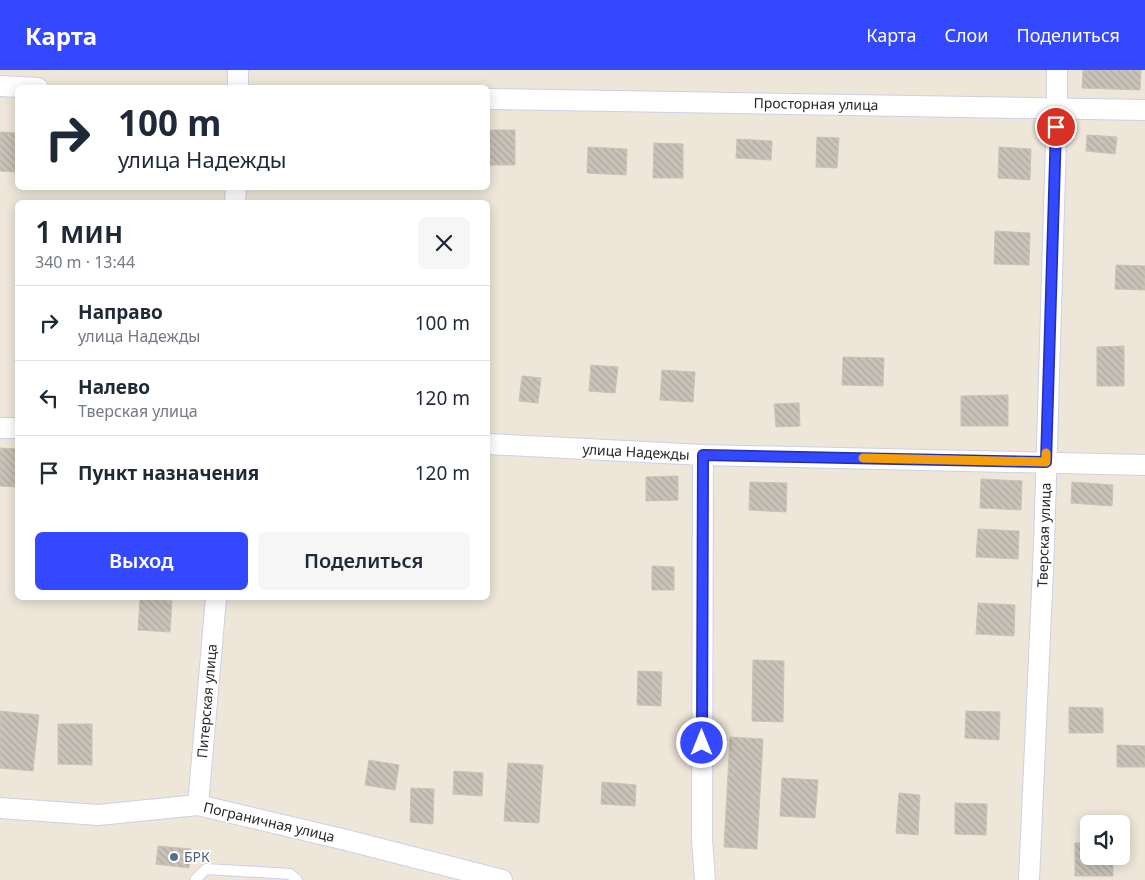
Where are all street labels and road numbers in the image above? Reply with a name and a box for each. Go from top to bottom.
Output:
street label: Просторная улица [753,93,879,114]
street label: улица Надежды [582,439,690,464]
street label: Тверская улица [1032,482,1055,588]
street label: Питерская улица [192,643,221,759]
street label: Пограничная улица [202,797,337,846]

